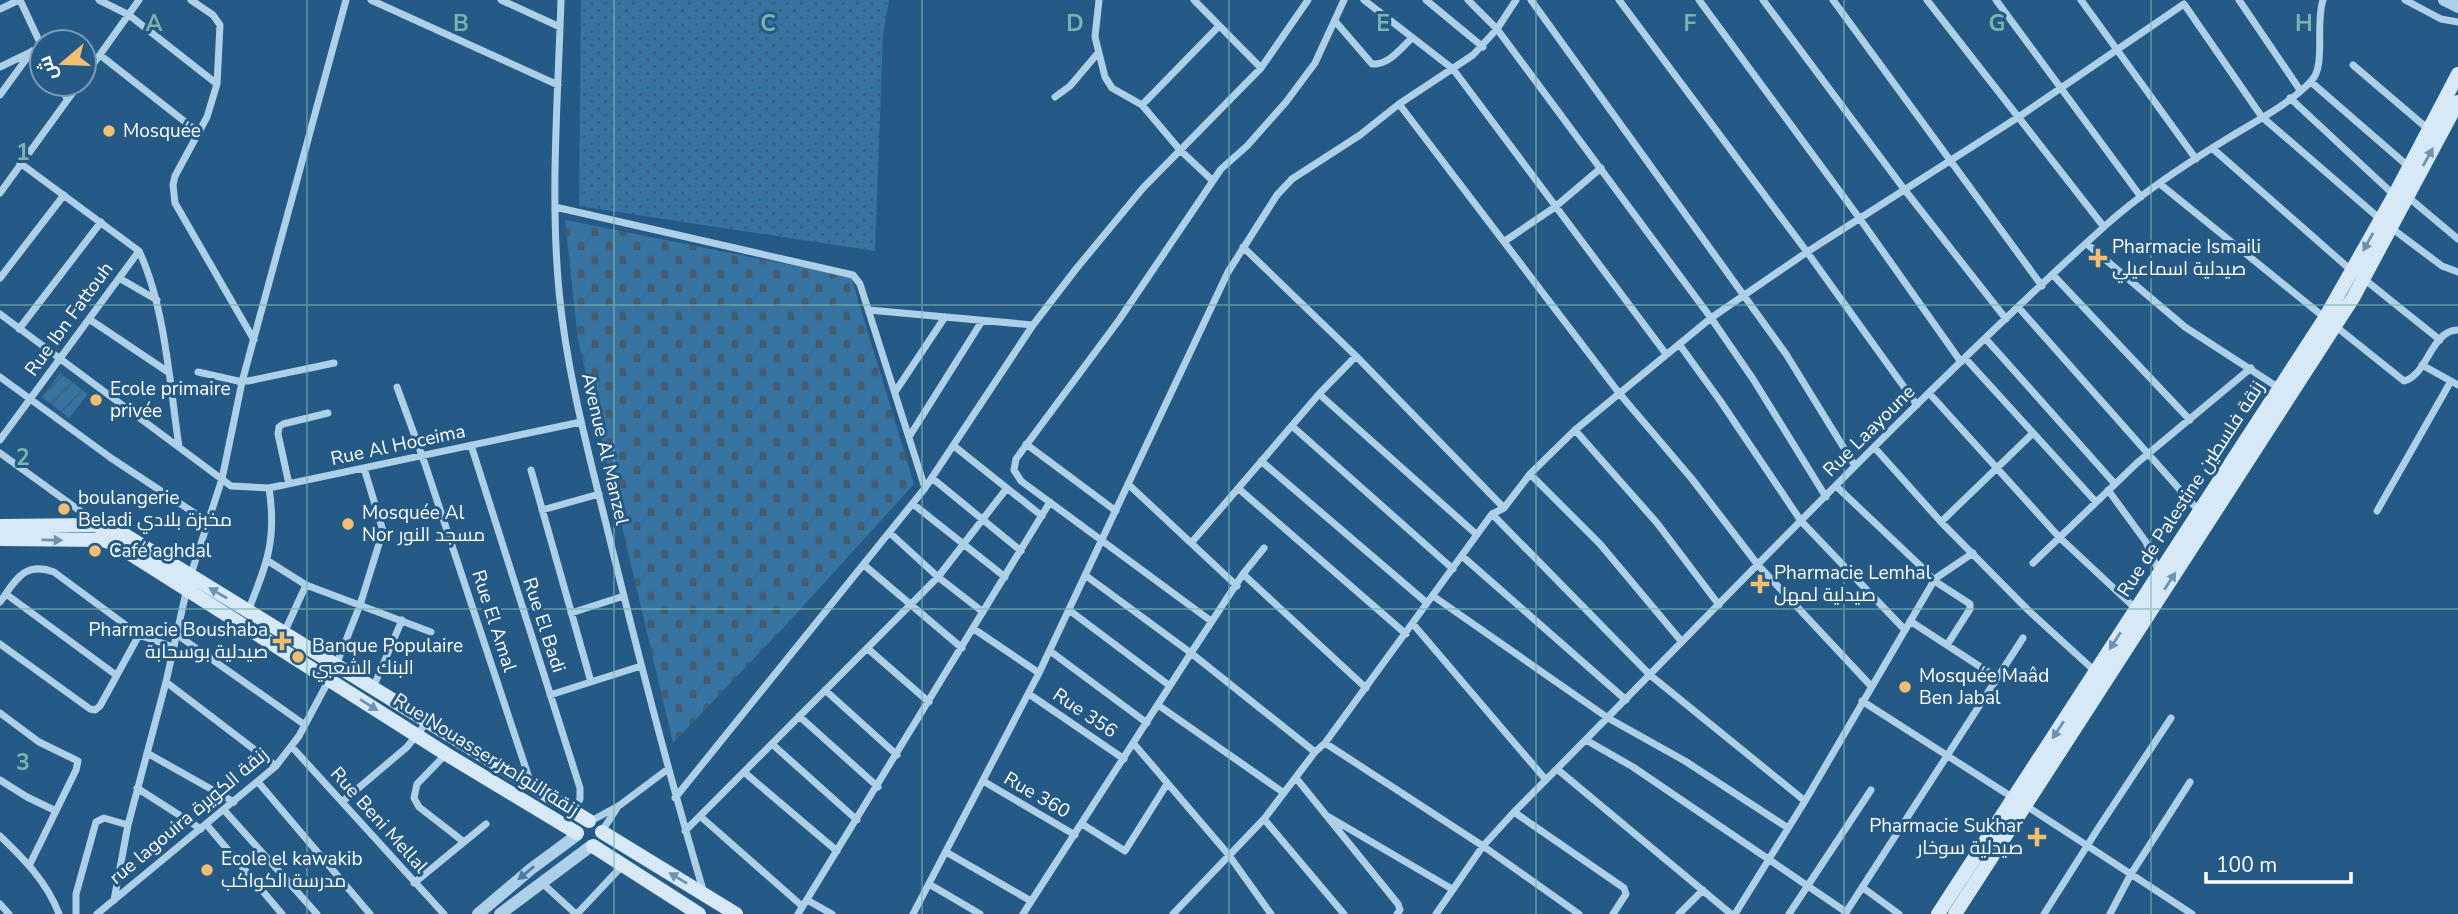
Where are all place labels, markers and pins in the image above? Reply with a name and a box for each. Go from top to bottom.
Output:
place label: Mosquée [123,118,201,144]
marker: Mosquée [101,123,117,139]
place label: Pharmacie Ismaili صيدلية اسماعيلي [2112,234,2261,283]
marker: Pharmacie Ismaili صيدلية اسماعيلي [2090,250,2106,266]
place label: Ecole primaire privée [110,376,231,424]
marker: Ecole primaire privée [88,392,104,408]
place label: boulangerie Beladi مخبزة بلادي [78,485,232,534]
place label: Mosquée Al Nor مسجد النور [362,500,485,548]
marker: boulangerie Beladi مخبزة بلادي [56,501,72,517]
marker: Mosquée Al Nor مسجد النور [340,516,356,532]
place label: Café aghdal [109,538,212,564]
marker: Café aghdal [87,543,103,559]
place label: Pharmacie Lemhal صيدلية لمهل [1774,560,1932,608]
marker: Pharmacie Lemhal صيدلية لمهل [1752,576,1768,592]
place label: Pharmacie Boushaba صيدلية بوسحابة [89,617,268,665]
marker: Pharmacie Boushaba صيدلية بوسحابة [274,633,290,649]
place label: Banque Populaire البنك الشعبي [312,633,463,682]
marker: Banque Populaire البنك الشعبي [290,649,306,665]
place label: Mosquée Maâd Ben Jabal [1919,663,2049,711]
marker: Mosquée Maâd Ben Jabal [1897,679,1913,695]
place label: Pharmacie Sukhar صيدلية سوخار [1869,813,2023,861]
marker: Pharmacie Sukhar صيدلية سوخار [2029,829,2045,845]
place label: Ecole el kawakib مدرسة الكواكب [221,846,363,894]
marker: Ecole el kawakib مدرسة الكواكب [199,862,215,878]

